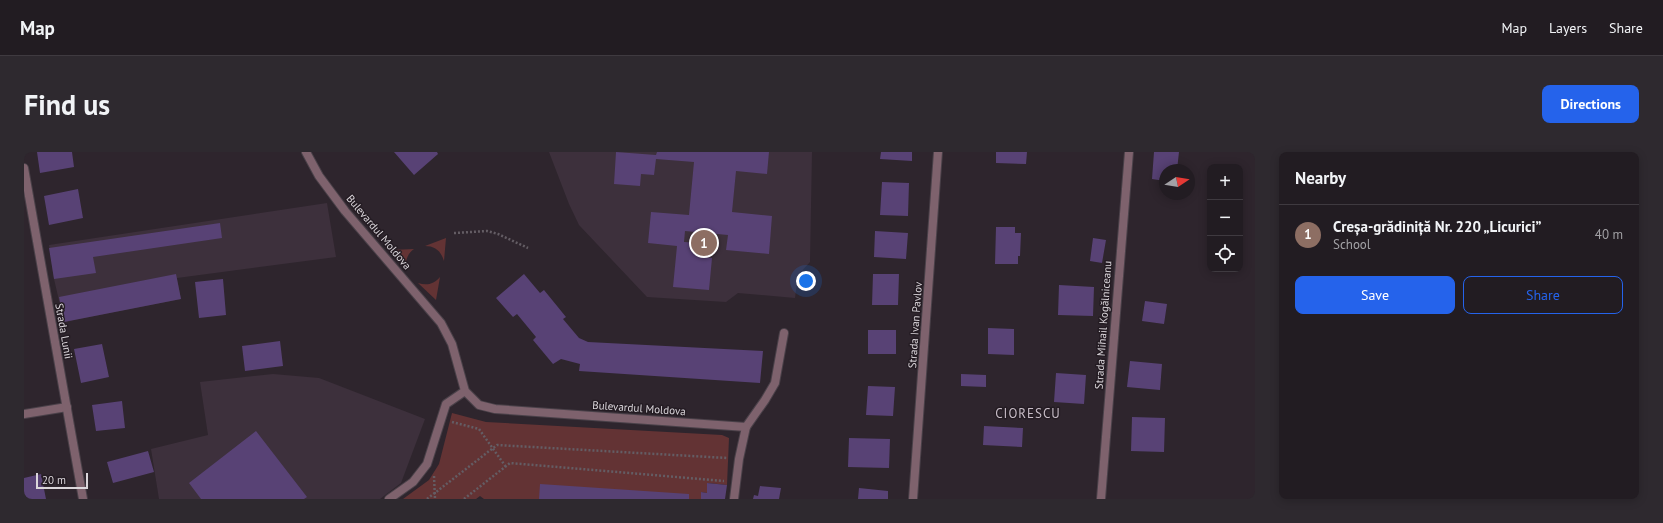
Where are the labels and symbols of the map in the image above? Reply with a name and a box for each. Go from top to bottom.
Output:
north arrow [1159,164,1195,200]
street label: Bulevardul Moldova [344,192,414,272]
pin: 1 [691,228,717,258]
street label: Strada Mihail Kogălniceanu [1092,260,1114,390]
your location [796,271,816,291]
street label: Strada Ivan Pavlov [905,281,925,369]
street label: Strada Lunii [52,302,76,360]
street label: Bulevardul Moldova [592,398,686,418]
district label: CIORESCU [995,405,1061,422]
scale bar [36,471,88,490]

